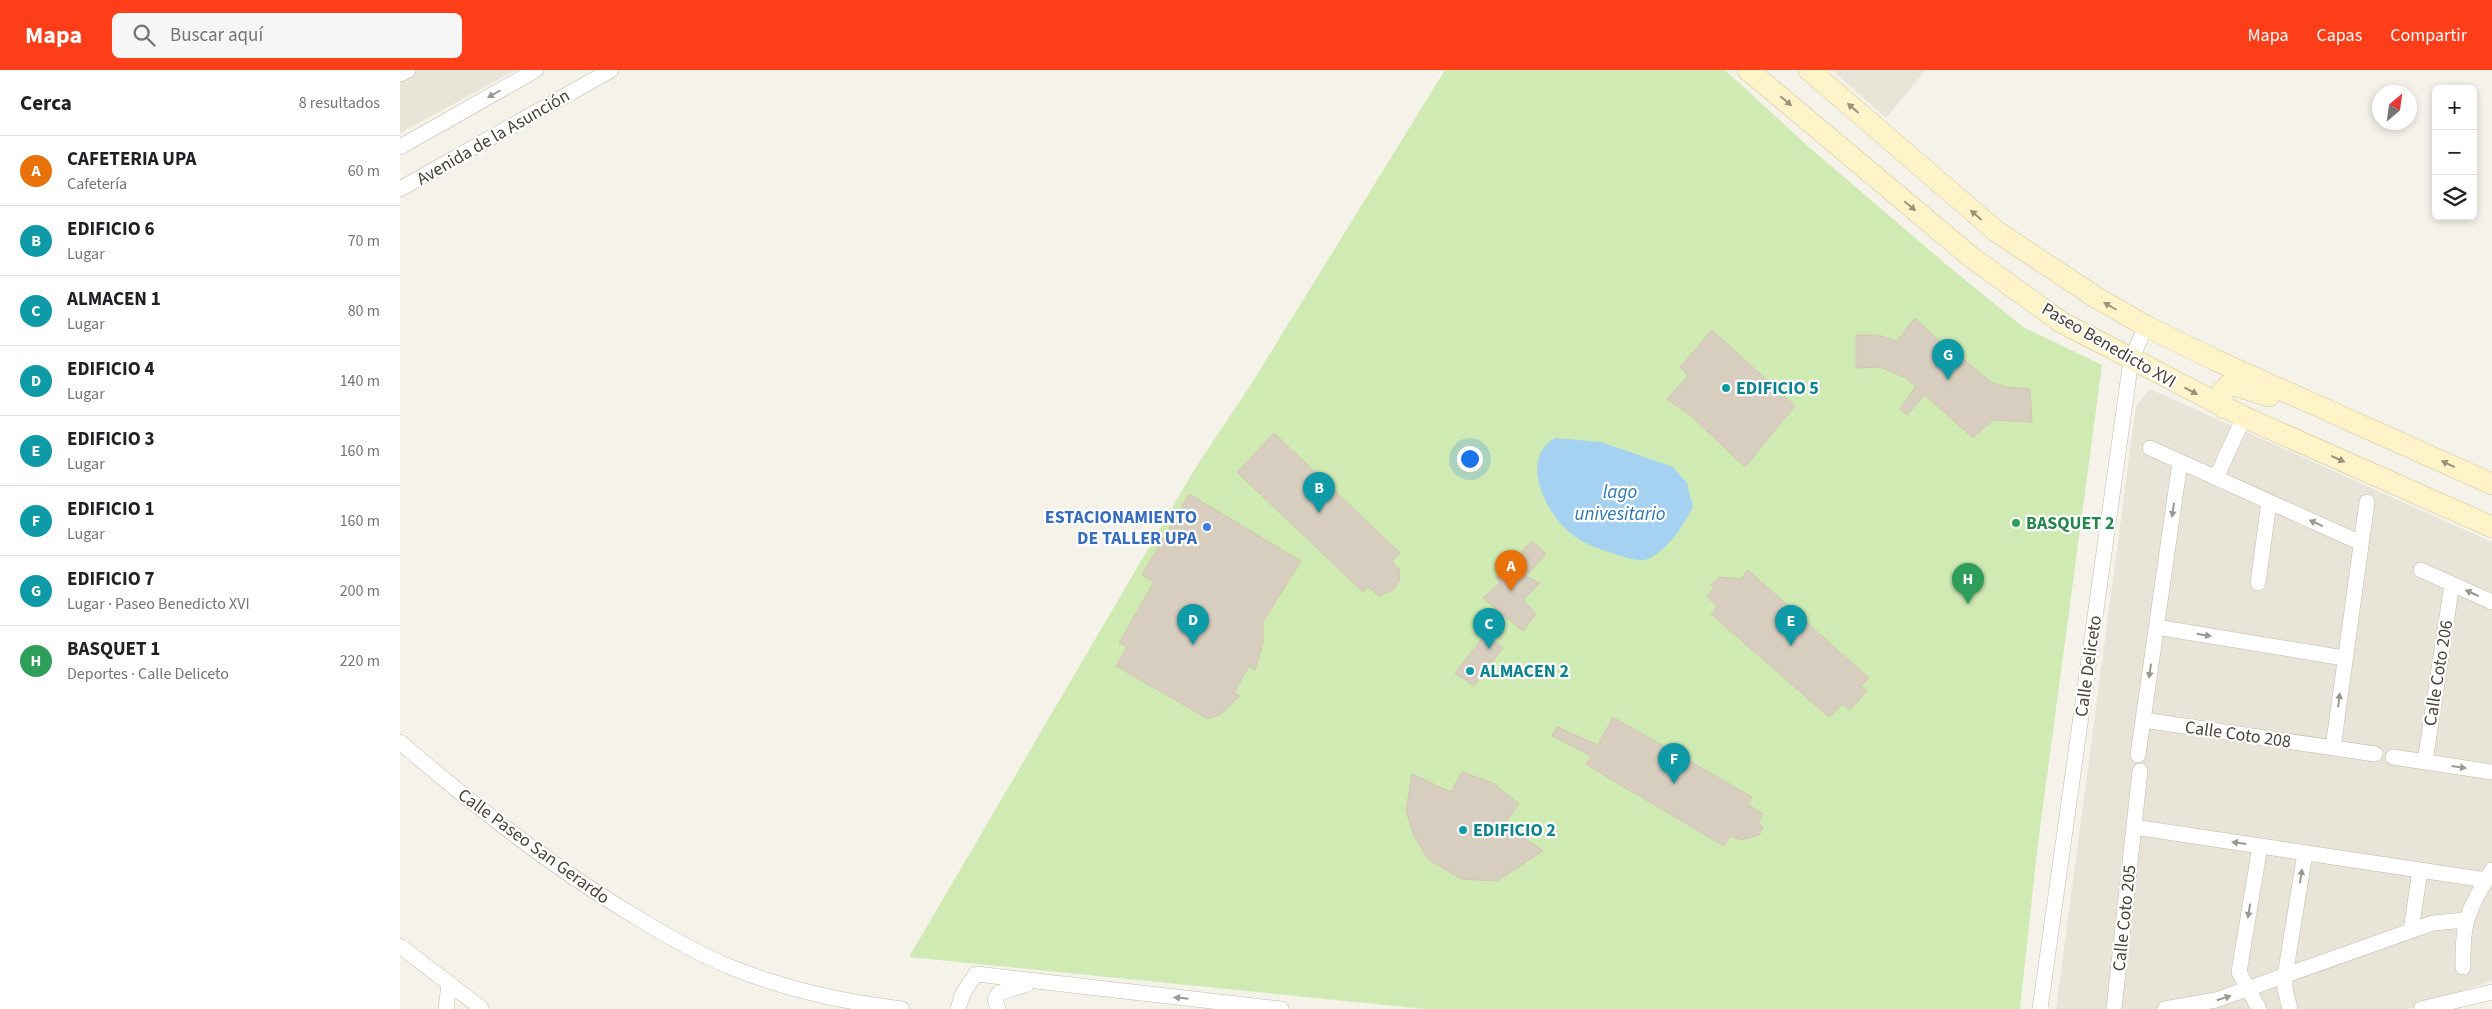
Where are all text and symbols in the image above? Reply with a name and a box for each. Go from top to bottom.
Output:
search box [112,13,462,58]
text: Mapa [25,18,82,53]
icon: search [130,21,158,49]
text: Buscar aquí [170,22,263,49]
text: Mapa [2248,23,2289,48]
text: Capas [2317,23,2362,48]
text: Compartir [2390,23,2467,48]
street label: Avenida de la Asunción [412,83,575,192]
north arrow [2372,85,2417,130]
map controls [2432,85,2477,220]
button: + [2432,85,2477,130]
text: Cerca [20,88,72,118]
one-way arrow [487,89,500,98]
text: 8 resultados [299,92,380,114]
one-way arrow [1779,96,1792,107]
one-way arrow [1847,103,1860,114]
button: − [2432,130,2477,175]
text: CAFETERIA UPA [67,146,196,173]
text: A [31,160,41,182]
text: 60 m [348,160,380,182]
text: Cafetería [67,173,127,195]
button: layers [2432,175,2477,220]
one-way arrow [1904,200,1916,211]
one-way arrow [1970,209,1983,220]
text: EDIFICIO 6 [67,216,154,243]
text: B [31,230,41,252]
text: 70 m [348,230,380,252]
text: Lugar [67,243,105,265]
text: ALMACEN 1 [67,286,161,313]
street label: Paseo Benedicto XVI [2037,297,2181,394]
text: C [31,300,41,322]
text: 80 m [348,300,380,322]
one-way arrow [2103,302,2118,310]
text: Lugar [67,313,105,335]
pin: G [1932,339,1964,380]
text: EDIFICIO 4 [67,356,154,383]
text: D [31,370,41,392]
text: 140 m [340,370,380,392]
place label: EDIFICIO 5 [1736,376,1819,401]
marker: EDIFICIO 5 [1720,382,1732,394]
text: Lugar [67,383,105,405]
one-way arrow [2183,387,2198,395]
text: EDIFICIO 3 [67,426,154,453]
text: E [32,440,40,462]
text: 160 m [340,440,380,462]
your location [1457,446,1483,472]
text: Lugar [67,453,105,475]
one-way arrow [2331,455,2345,463]
one-way arrow [2441,459,2455,467]
pin: B [1303,472,1335,513]
water label: lago univesitario [1575,479,1666,528]
text: EDIFICIO 1 [67,496,154,523]
one-way arrow [2169,502,2177,518]
place label: ESTACIONAMIENTO DE TALLER UPA [1045,505,1198,551]
text: F [32,510,40,532]
text: 160 m [340,510,380,532]
place label: BASQUET 2 [2026,511,2114,536]
marker: BASQUET 2 [2010,517,2022,529]
one-way arrow [2309,519,2323,527]
marker: ESTACIONAMIENTO DE TALLER UPA [1201,521,1213,533]
text: Lugar [67,523,105,545]
pin: A [1495,550,1527,591]
pin: H [1952,563,1984,604]
text: EDIFICIO 7 [67,566,154,593]
text: G [31,580,41,602]
text: 200 m [340,580,380,602]
one-way arrow [2465,588,2479,596]
text: Lugar · Paseo Benedicto XVI [67,593,250,615]
pin: D [1177,604,1209,645]
pin: E [1775,605,1807,646]
pin: C [1473,608,1505,649]
street label: Calle Deliceto [2069,614,2108,718]
street label: Calle Coto 206 [2418,618,2459,728]
one-way arrow [2196,631,2212,639]
text: BASQUET 1 [67,636,160,663]
text: H [31,650,41,672]
text: 220 m [340,650,380,672]
place label: ALMACEN 2 [1479,659,1569,684]
text: Deportes · Calle Deliceto [67,663,229,685]
one-way arrow [2146,663,2154,679]
marker: ALMACEN 2 [1464,665,1476,677]
one-way arrow [2335,691,2343,707]
street label: Calle Coto 208 [2183,715,2293,754]
pin: F [1658,743,1690,784]
one-way arrow [2451,763,2467,771]
street label: Calle Paseo San Gerardo [453,783,615,910]
place label: EDIFICIO 2 [1473,818,1556,843]
marker: EDIFICIO 2 [1457,824,1469,836]
one-way arrow [2231,839,2247,847]
street label: Calle Coto 205 [2106,864,2143,972]
one-way arrow [2298,868,2306,884]
one-way arrow [2245,904,2253,920]
one-way arrow [2216,993,2231,1001]
one-way arrow [1172,994,1188,1002]

